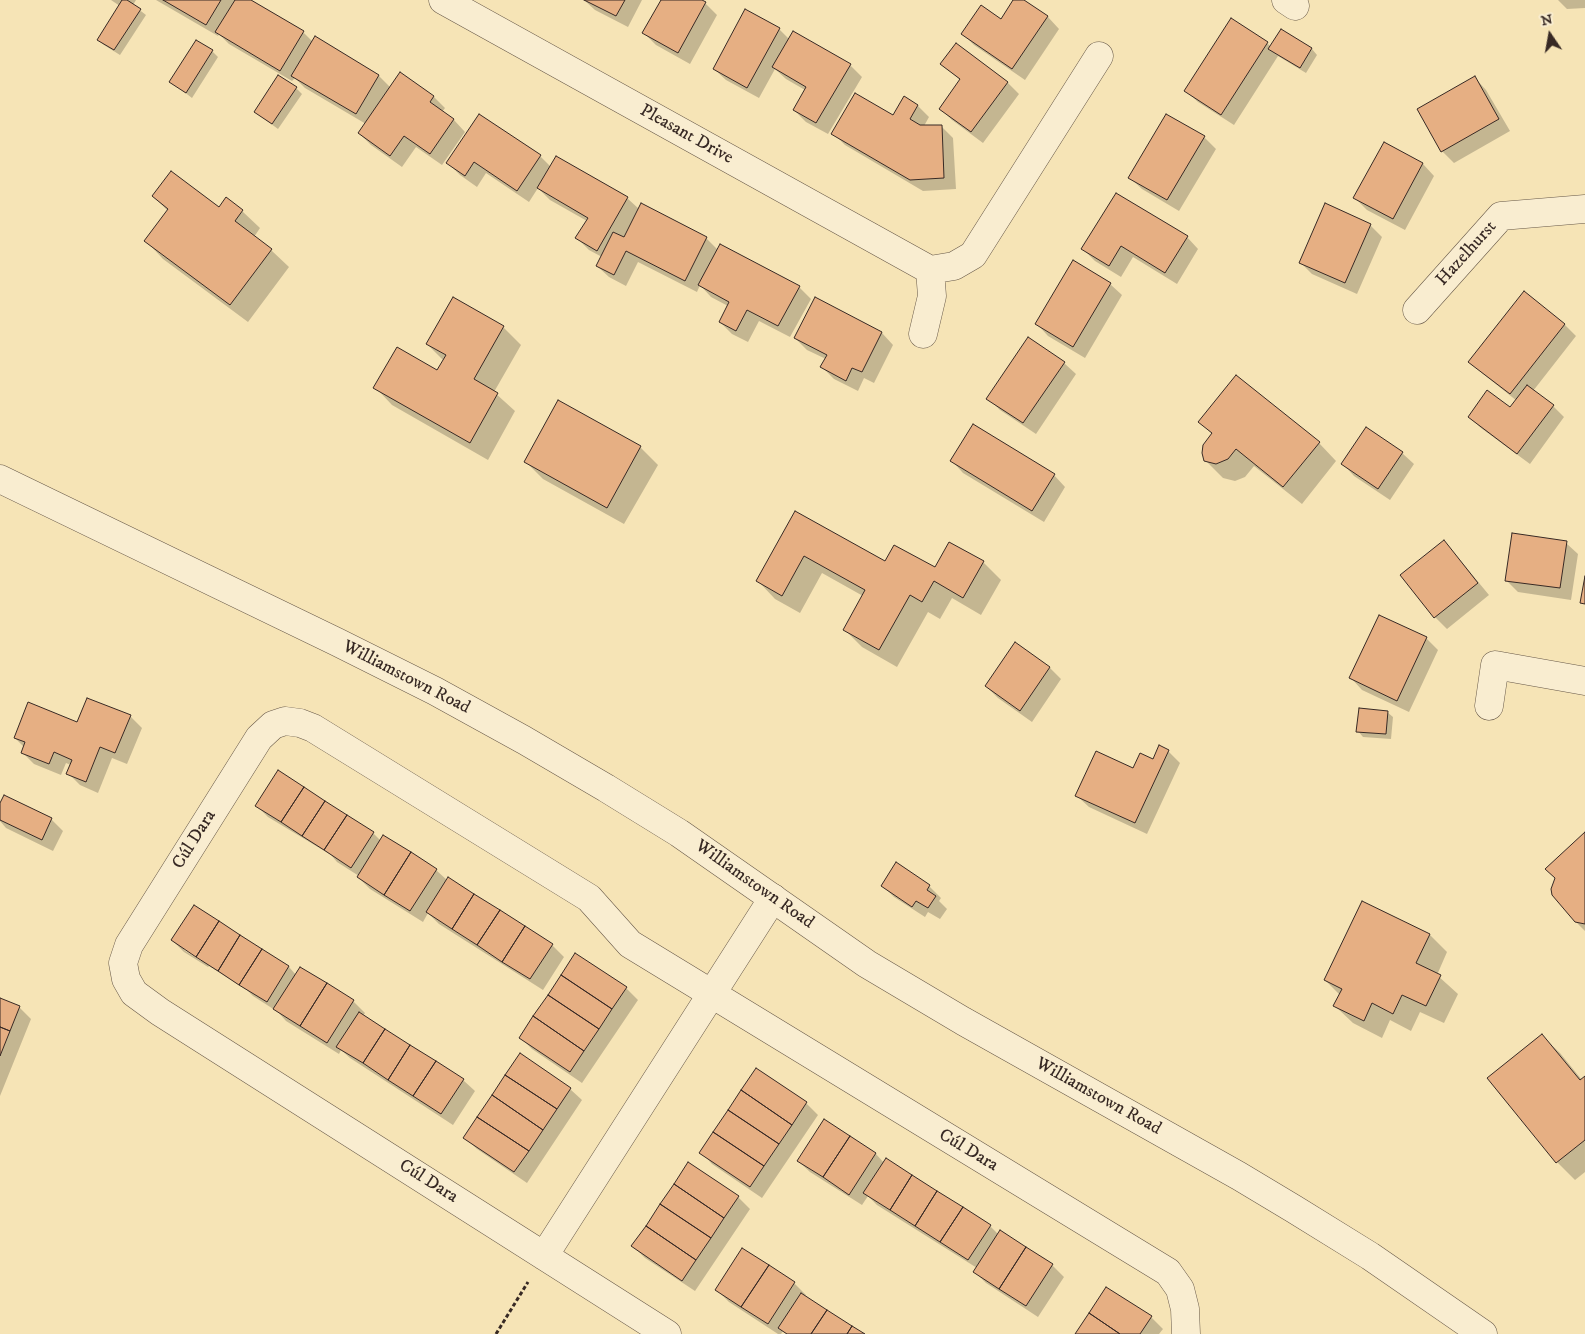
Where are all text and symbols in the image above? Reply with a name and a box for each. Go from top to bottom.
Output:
north arrow [1525,10,1575,60]
text: N [1539,10,1554,30]
street label: Pleasant Drive [636,100,736,170]
street label: Hazelhurst [1432,217,1502,291]
street label: Williamstown Road [339,637,473,719]
street label: Cúl Dara [169,807,221,873]
street label: Williamstown Road [690,836,818,934]
street label: Williamstown Road [1031,1054,1165,1140]
street label: Cúl Dara [934,1125,1002,1177]
street label: Cúl Dara [395,1156,461,1208]

